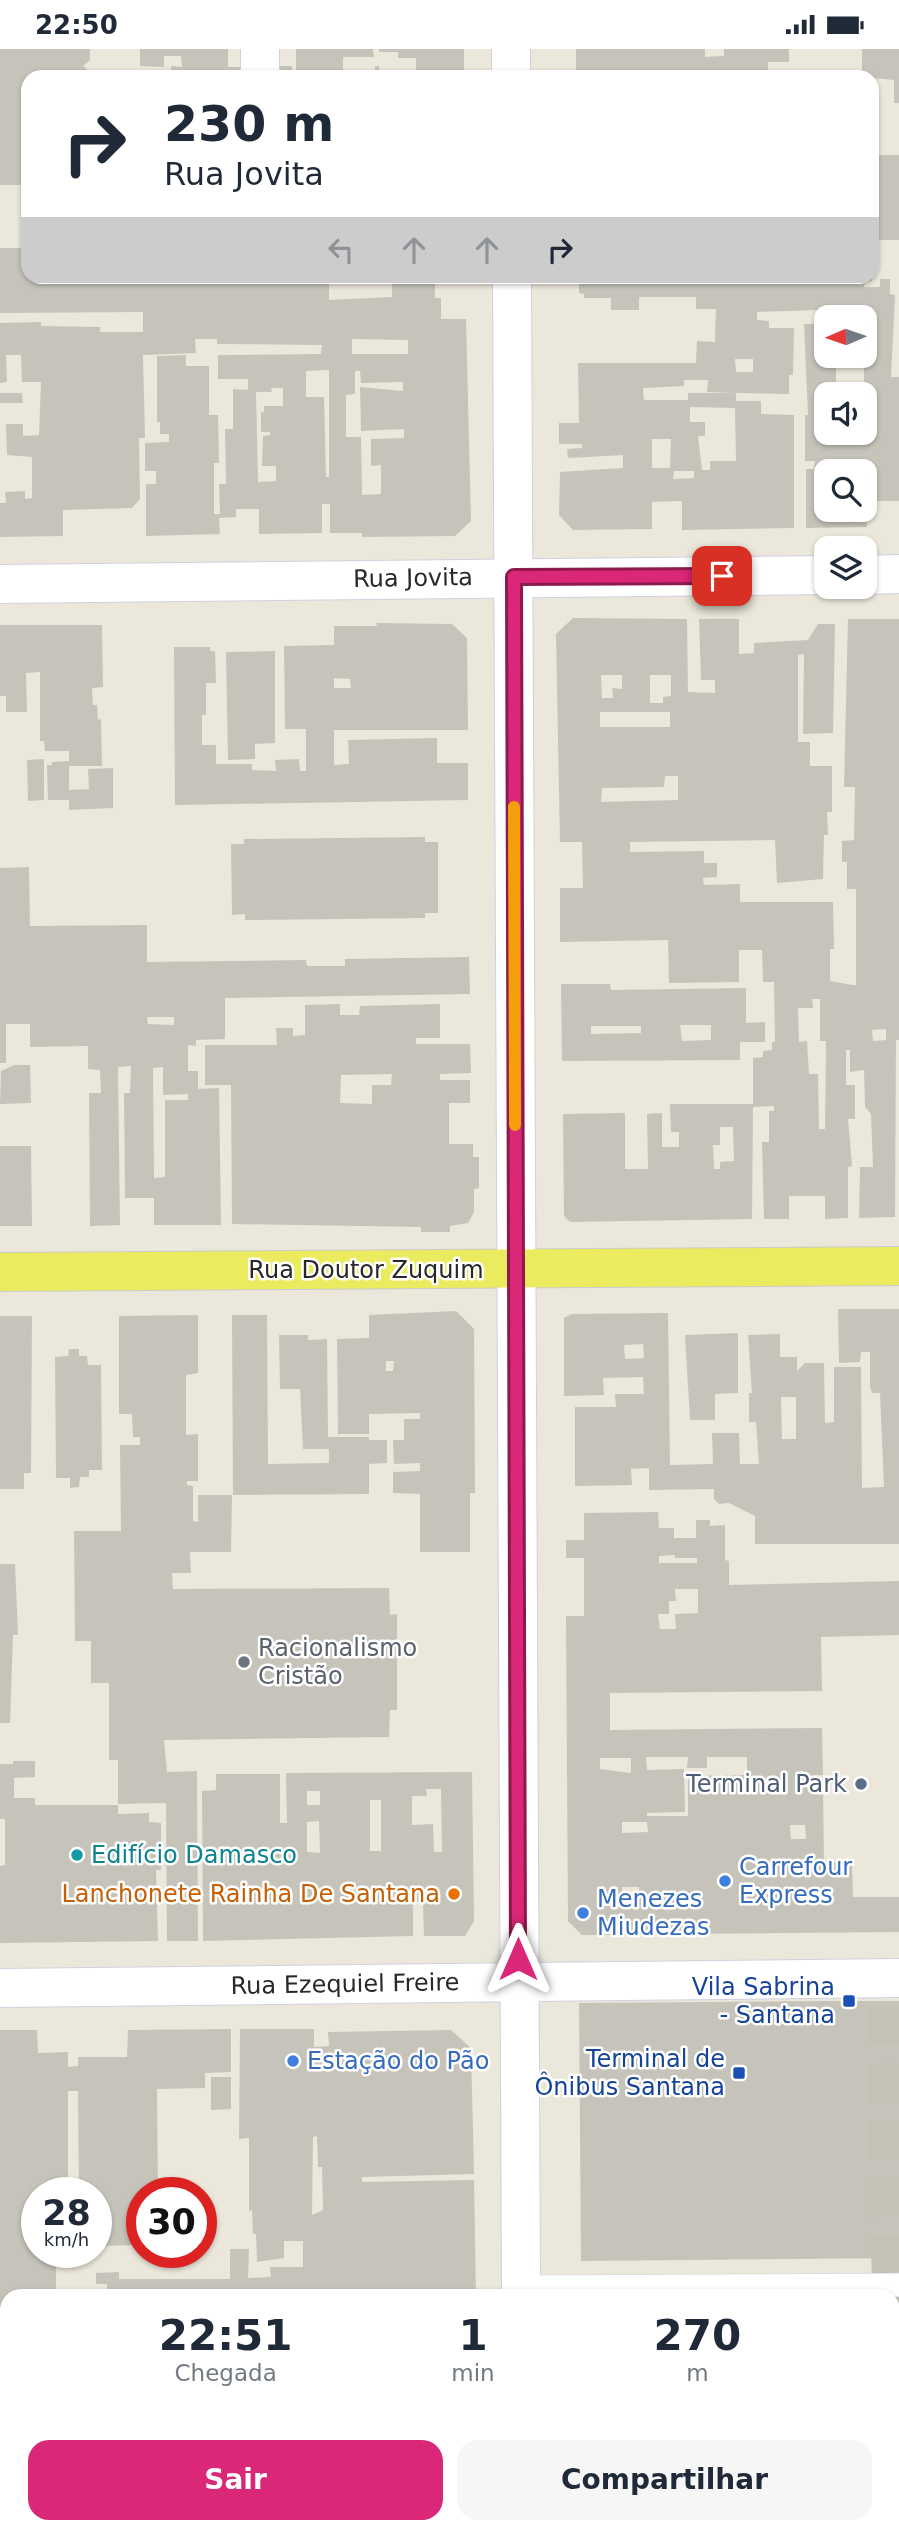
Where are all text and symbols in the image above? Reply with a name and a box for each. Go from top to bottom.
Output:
text: 22:50 [35,10,118,40]
text: 230 m [164,96,334,153]
icon: right [49,98,140,189]
text: Rua Jovita [164,155,324,193]
icon: left [322,231,360,269]
icon: ahead [395,231,433,269]
icon: ahead [468,231,506,269]
icon: right [541,231,579,269]
north arrow [814,305,877,367]
map controls [814,305,877,599]
button: sound [814,382,877,445]
button: search [814,459,877,522]
button: layers [814,536,877,599]
pin [692,546,752,606]
icon: arrive [703,557,741,595]
street label: Rua Jovita [353,563,473,593]
street label: Rua Doutor Zuquim [248,1256,484,1284]
place label: Racionalismo Cristão [258,1634,417,1690]
marker: Racionalismo Cristão [236,1654,252,1670]
place label: Terminal Park [685,1770,847,1798]
marker: Terminal Park [853,1776,869,1792]
place label: Edifício Damasco [91,1841,297,1869]
marker: Edifício Damasco [69,1847,85,1863]
place label: Carrefour Express [739,1853,852,1909]
marker: Carrefour Express [717,1873,733,1889]
place label: Lanchonete Rainha De Santana [61,1880,440,1908]
place label: Menezes Miudezas [597,1885,709,1941]
marker: Lanchonete Rainha De Santana [446,1886,462,1902]
marker: Menezes Miudezas [575,1905,591,1921]
position arrow [481,1922,555,1996]
street label: Rua Ezequiel Freire [230,1968,460,2000]
place label: Vila Sabrina - Santana [692,1973,835,2029]
marker: Vila Sabrina - Santana [841,1993,857,2009]
place label: Terminal de Ônibus Santana [534,2045,725,2101]
place label: Estação do Pão [307,2047,489,2075]
marker: Estação do Pão [285,2053,301,2069]
marker: Terminal de Ônibus Santana [731,2065,747,2081]
speed limit sign: 30 [126,2177,217,2268]
text: 28 [42,2193,91,2233]
text: km/h [44,2229,89,2250]
text: 22:51 [159,2311,293,2360]
text: 1 [458,2311,488,2360]
text: 270 [654,2311,741,2360]
text: Chegada [175,2360,277,2386]
text: min [451,2360,495,2386]
text: m [686,2360,709,2386]
button: Sair [28,2440,443,2520]
button: Compartilhar [457,2440,872,2520]

